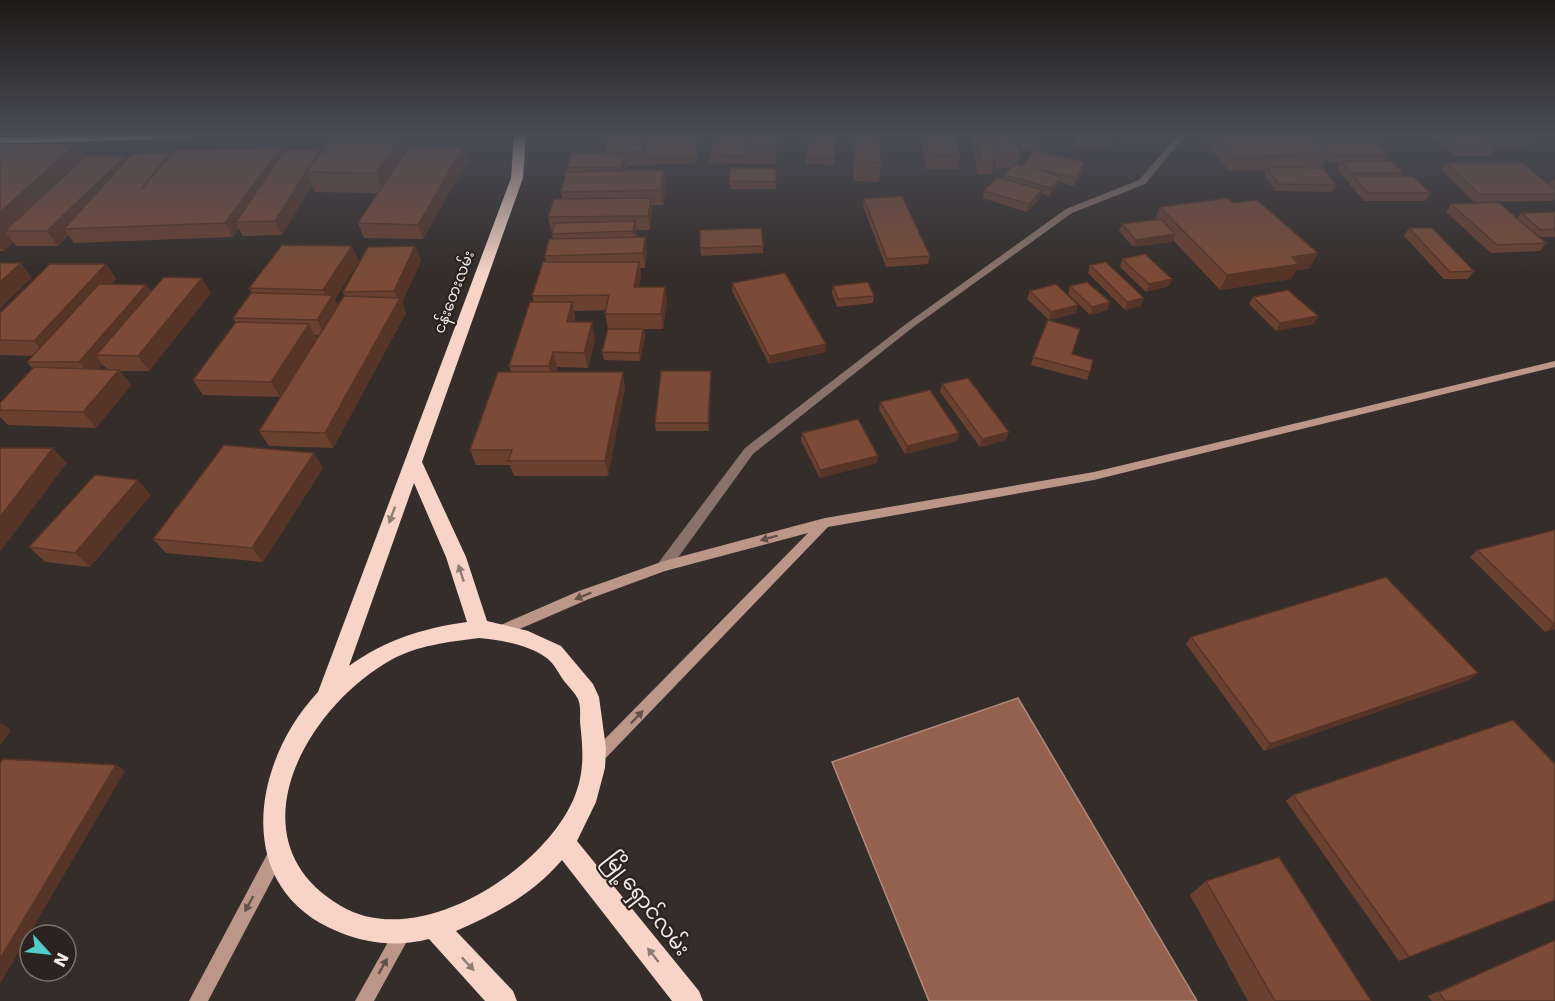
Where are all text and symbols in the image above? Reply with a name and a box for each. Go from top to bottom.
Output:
street label: ငန်းတေးလမ်း [429,248,481,337]
one-way arrow [387,506,397,524]
one-way arrow [760,534,778,543]
one-way arrow [456,564,465,582]
one-way arrow [574,592,592,601]
one-way arrow [629,710,643,724]
street label: မြို့ရှောင်လမ်း [595,845,698,963]
one-way arrow [244,896,254,913]
north arrow [18,923,78,983]
one-way arrow [646,947,659,963]
text: N [49,949,72,970]
one-way arrow [461,956,475,971]
one-way arrow [378,957,388,974]

